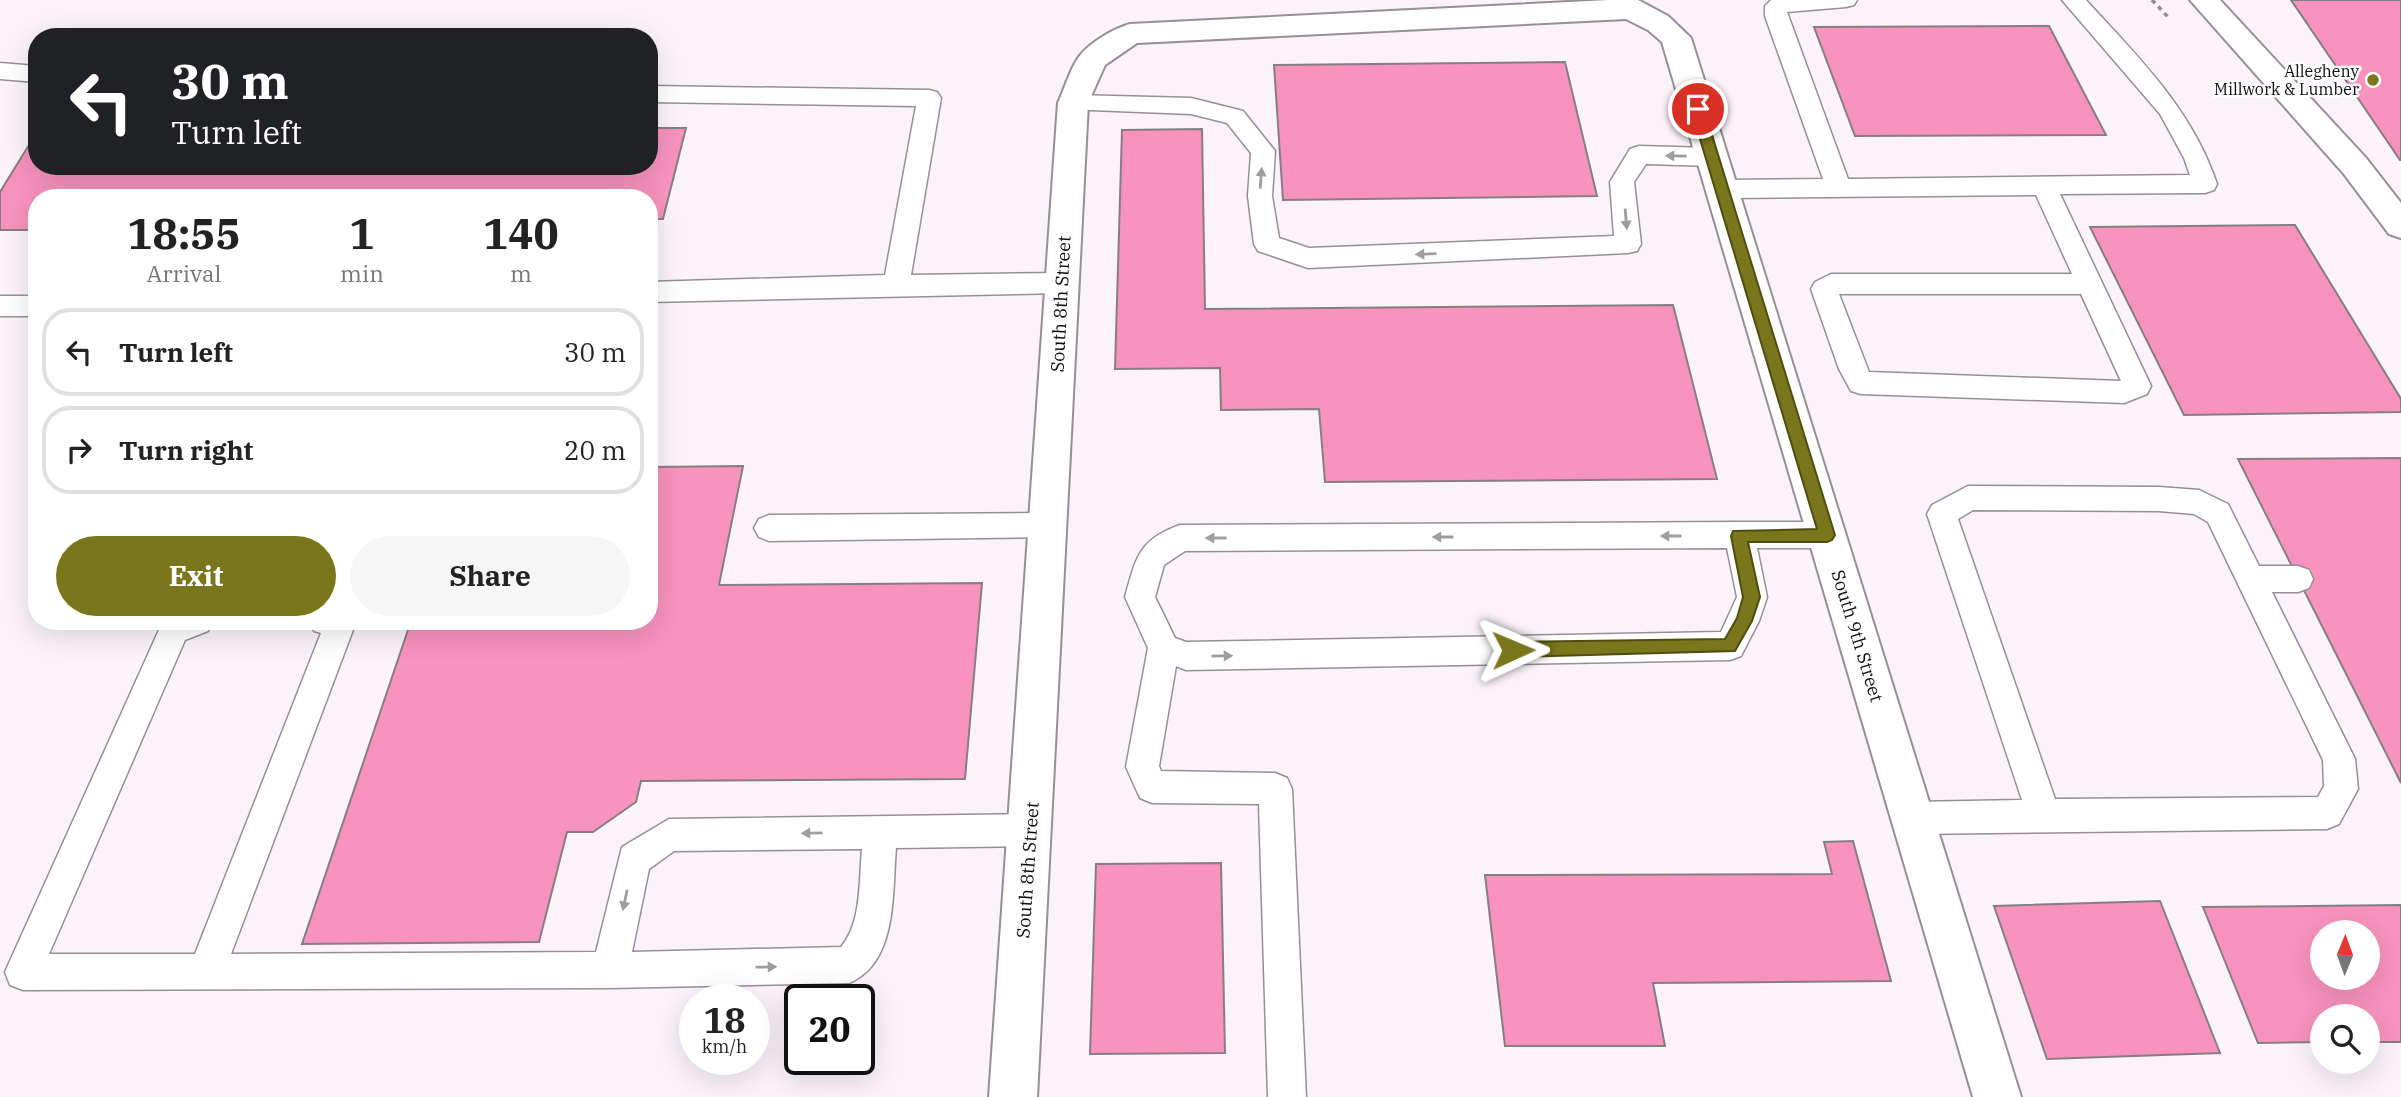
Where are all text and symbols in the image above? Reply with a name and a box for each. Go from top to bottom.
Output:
text: 30 m [171,49,289,112]
icon: left [56,56,147,147]
place label: Allegheny Millwork & Lumber [2214,61,2359,99]
marker: Allegheny Millwork & Lumber [2365,72,2381,88]
pin [1668,79,1728,139]
icon: arrive [1679,90,1717,128]
text: Turn left [171,111,302,153]
one-way arrow [1664,150,1686,162]
one-way arrow [1256,167,1267,189]
text: 18:55 [127,206,241,261]
text: 1 [349,206,375,261]
text: 140 [483,206,559,261]
one-way arrow [1621,208,1632,230]
street label: South 8th Street [1045,235,1076,373]
one-way arrow [1415,249,1437,260]
text: Arrival [147,258,221,288]
text: min [340,258,384,288]
text: m [510,258,532,288]
icon: left [60,333,98,371]
text: Turn left [119,335,233,369]
text: 30 m [564,335,626,369]
icon: right [60,431,98,469]
text: Turn right [119,433,253,467]
text: 20 m [564,433,626,467]
one-way arrow [1659,530,1681,542]
one-way arrow [1432,531,1454,543]
one-way arrow [1204,532,1226,544]
button: Exit [56,536,336,616]
button: Share [350,536,630,616]
street label: South 9th Street [1826,567,1888,705]
position arrow [1476,613,1550,687]
one-way arrow [1212,650,1234,661]
street label: South 8th Street [1011,801,1044,939]
one-way arrow [801,827,823,839]
one-way arrow [619,889,630,911]
north arrow [2310,920,2380,990]
map controls [2310,920,2380,1074]
one-way arrow [756,961,778,972]
speed limit sign: 20 [784,984,875,1075]
text: 18 [703,997,746,1043]
button: search [2310,1004,2380,1074]
text: km/h [702,1035,747,1058]

